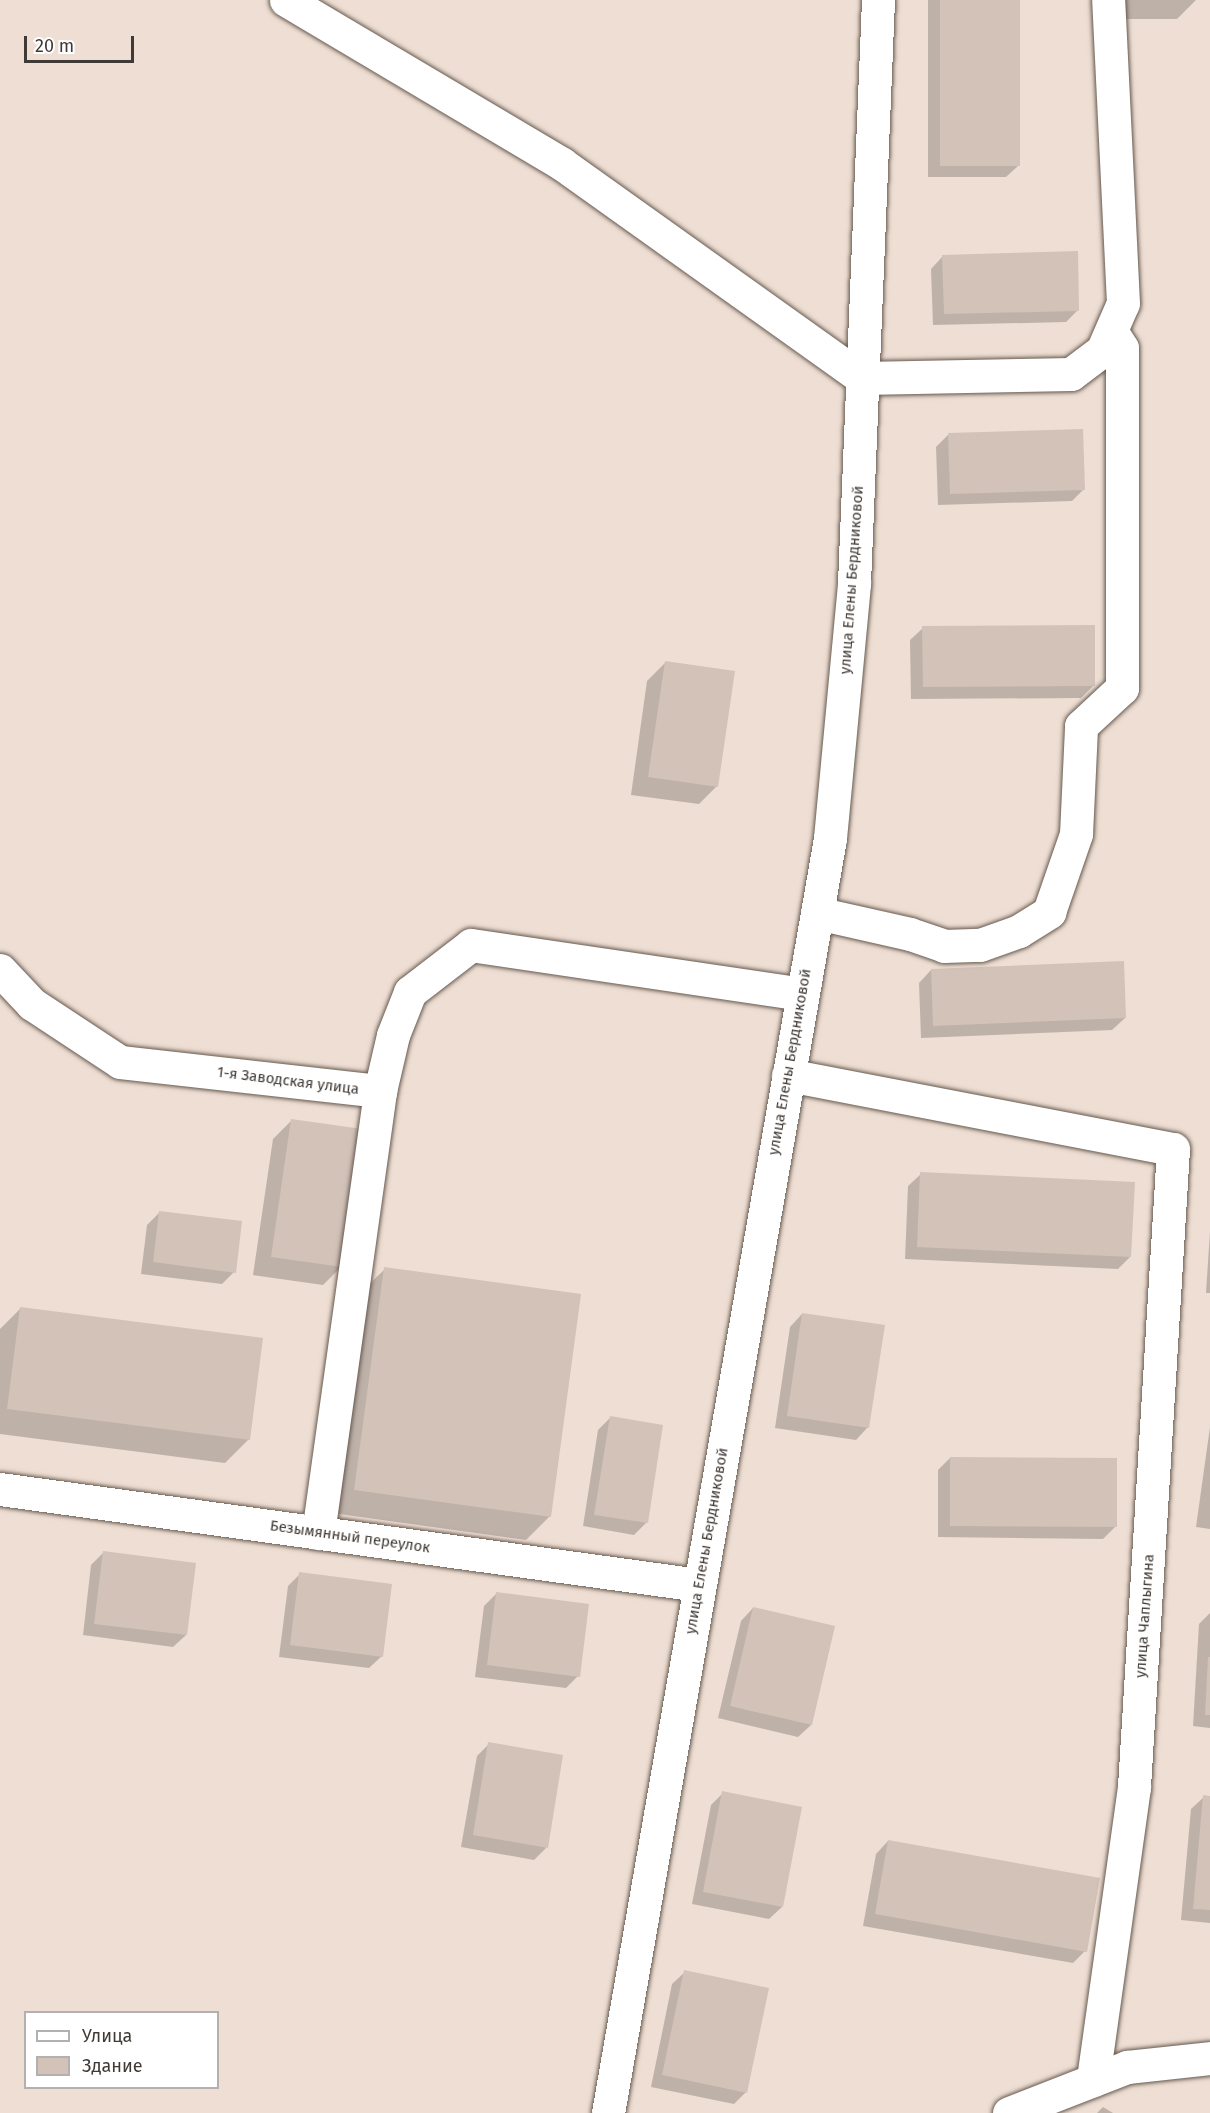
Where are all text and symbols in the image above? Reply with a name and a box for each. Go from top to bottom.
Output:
scale bar [27,24,136,62]
text: 20 m [35,35,74,57]
street label: улица Елены Бердниковой [836,485,868,675]
street label: улица Елены Бердниковой [765,967,815,1157]
street label: 1-я Заводская улица [216,1063,360,1099]
street label: улица Елены Бердниковой [682,1446,732,1636]
street label: Безымянный переулок [269,1517,431,1557]
street label: улица Чаплыгина [1132,1553,1158,1679]
legend [24,2011,219,2089]
text: Улица [82,2025,132,2047]
text: Здание [82,2055,143,2077]

